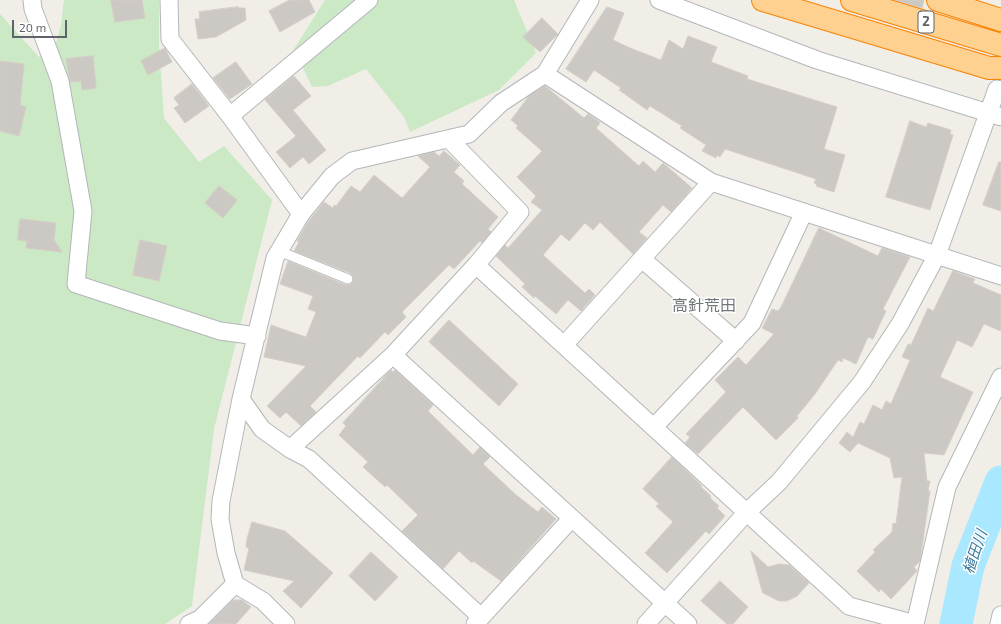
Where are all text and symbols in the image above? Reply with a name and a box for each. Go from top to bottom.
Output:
road number: 2 [918,11,934,33]
scale bar [14,12,69,38]
text: 20 m [19,20,46,34]
district label: 高針荒田 [672,296,736,316]
water label: 植田川 [959,528,991,576]

